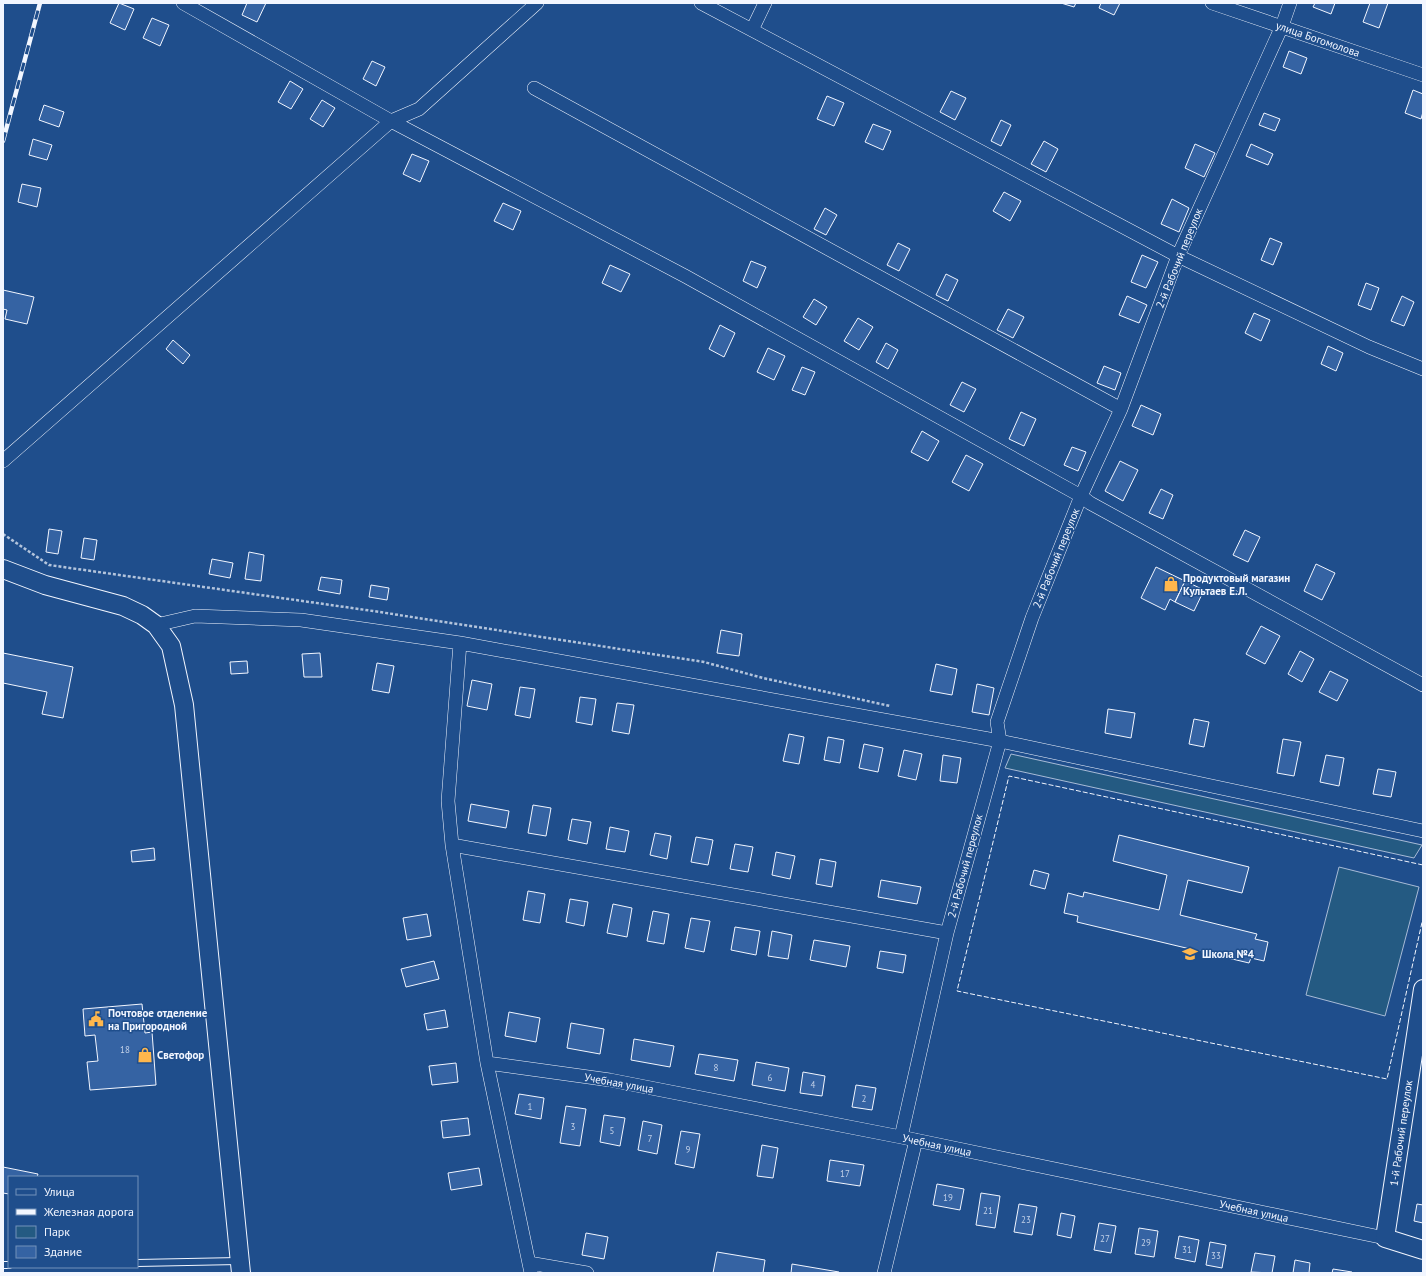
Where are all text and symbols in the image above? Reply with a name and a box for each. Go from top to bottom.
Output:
street label: улица Богомолова [1274,18,1362,60]
street label: 2-й Рабочий переулок [1153,205,1206,310]
street label: 2-й Рабочий переулок [1030,505,1083,610]
place label: Продуктовый магазин Культаев Е.Л. [1183,571,1290,598]
shop icon: Продуктовый магазин Культаев Е.Л. [1162,575,1180,593]
street label: 2-й Рабочий переулок [944,812,986,919]
school or university icon: Школа №4 [1181,945,1199,963]
place label: Школа №4 [1202,947,1255,961]
place label: Почтовое отделение на Пригородной [108,1006,208,1033]
public building icon: Почтовое отделение на Пригородной [87,1010,105,1028]
house number: 18 [120,1044,130,1055]
shop icon: Светофор [136,1046,154,1064]
place label: Светофор [157,1048,204,1062]
house number: 8 [714,1062,719,1073]
street label: Учебная улица [583,1070,655,1096]
house number: 6 [768,1072,773,1083]
street label: 1-й Рабочий переулок [1387,1078,1415,1187]
house number: 4 [811,1079,816,1090]
house number: 2 [862,1093,867,1104]
house number: 1 [528,1101,533,1112]
house number: 3 [571,1121,576,1132]
house number: 5 [610,1125,615,1136]
street label: Учебная улица [901,1131,973,1159]
house number: 7 [648,1133,653,1144]
house number: 9 [686,1144,691,1155]
house number: 17 [840,1168,850,1179]
legend [8,1176,138,1268]
text: Улица [44,1184,75,1199]
house number: 19 [943,1192,953,1203]
street label: Учебная улица [1218,1197,1290,1225]
text: Железная дорога [43,1204,134,1219]
house number: 21 [983,1205,993,1216]
house number: 23 [1021,1214,1031,1225]
text: Парк [44,1224,70,1239]
house number: 27 [1100,1233,1110,1244]
house number: 29 [1141,1237,1151,1248]
text: Здание [44,1244,82,1259]
house number: 31 [1182,1244,1192,1255]
house number: 33 [1211,1250,1221,1261]

